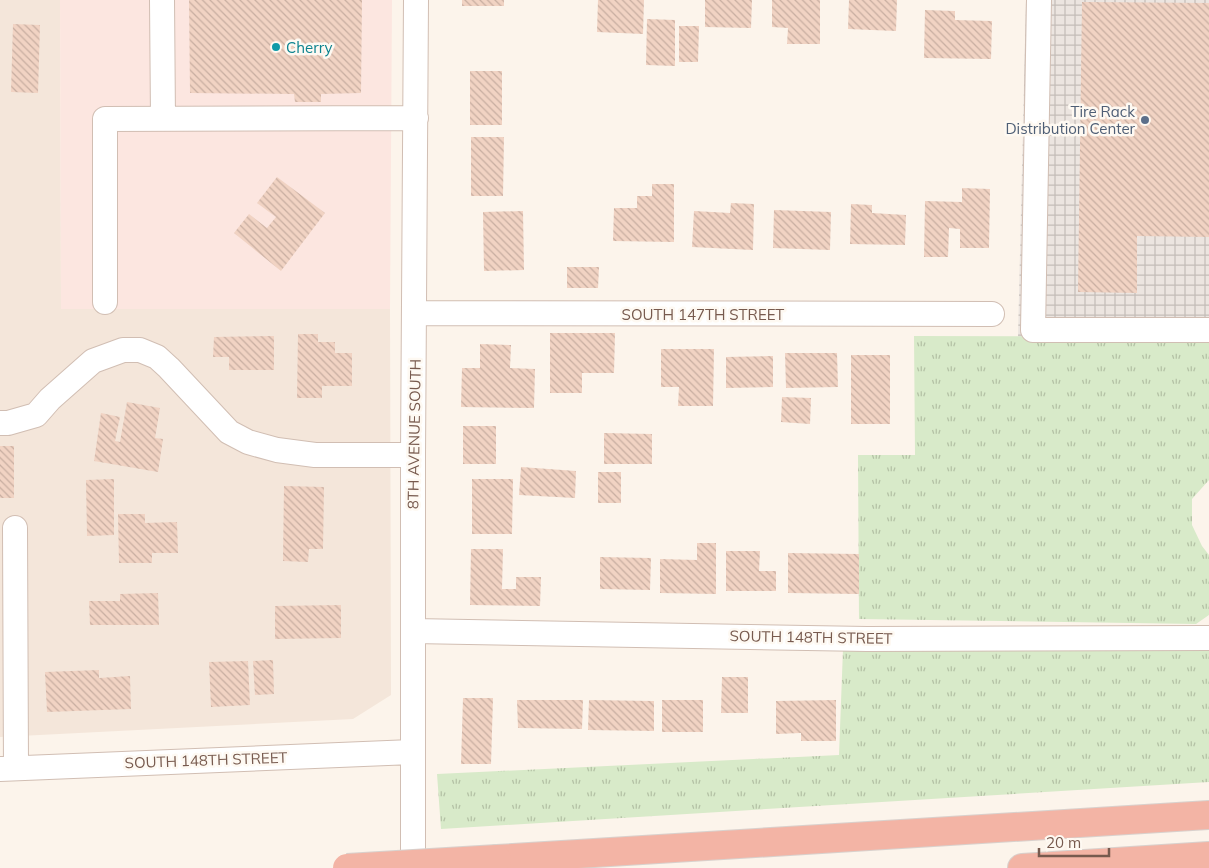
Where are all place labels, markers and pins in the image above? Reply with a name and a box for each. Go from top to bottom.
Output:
place label: Cherry [286,38,333,57]
marker: Cherry [270,41,282,53]
place label: Tire Rack Distribution Center [1005,102,1136,138]
marker: Tire Rack Distribution Center [1139,114,1151,126]

